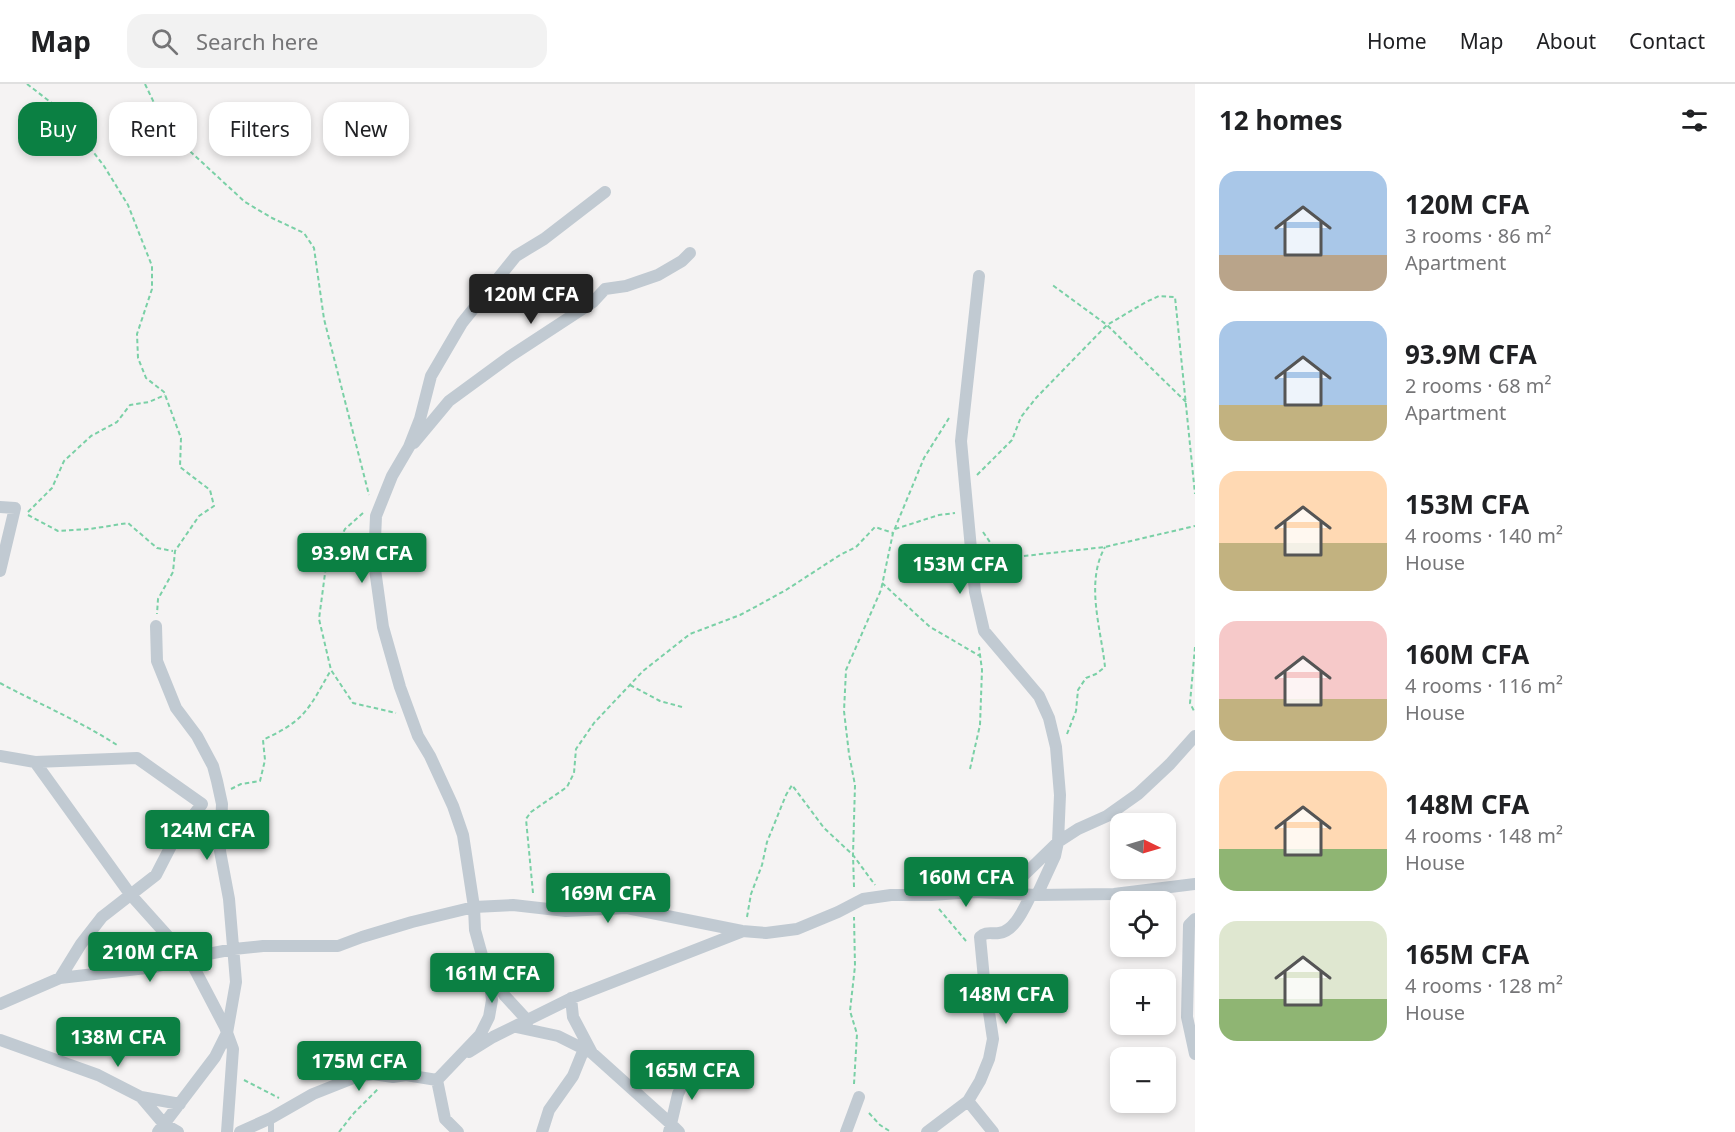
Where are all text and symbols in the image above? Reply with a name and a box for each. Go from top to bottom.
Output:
search box [127,14,547,68]
text: Map [30,22,91,60]
icon: search [148,25,181,58]
text: Search here [196,26,318,56]
text: Home [1367,27,1427,55]
text: Map [1460,27,1503,55]
text: About [1536,27,1596,55]
text: Contact [1629,27,1705,55]
chip: Buy [18,102,97,156]
chip: Rent [109,102,197,156]
chip: Filters [209,102,311,156]
chip: New [323,102,409,156]
text: 12 homes [1219,102,1343,138]
icon: filters [1678,104,1711,137]
text: 120M CFA [1405,186,1529,222]
icon: home [1267,195,1339,267]
text: 3 rooms · 86 m² [1405,222,1552,249]
text: Apartment [1405,249,1506,276]
pin: 120M CFA [469,274,593,325]
text: 120M CFA [483,280,579,307]
text: 93.9M CFA [1405,336,1537,372]
icon: home [1267,345,1339,417]
text: 2 rooms · 68 m² [1405,372,1552,399]
text: Apartment [1405,399,1506,426]
text: 153M CFA [1405,486,1529,522]
icon: home [1267,495,1339,567]
text: 4 rooms · 140 m² [1405,522,1563,549]
pin: 93.9M CFA [293,533,431,584]
text: 93.9M CFA [311,539,413,566]
pin: 153M CFA [898,544,1022,595]
text: House [1405,549,1465,576]
text: 153M CFA [912,550,1008,577]
text: 160M CFA [1405,636,1529,672]
icon: home [1267,645,1339,717]
text: 4 rooms · 116 m² [1405,672,1563,699]
text: House [1405,699,1465,726]
text: 148M CFA [1405,786,1529,822]
icon: home [1267,795,1339,867]
pin: 124M CFA [145,810,269,861]
north arrow [1110,813,1176,879]
map controls [1110,813,1176,1113]
text: 124M CFA [159,816,255,843]
text: 4 rooms · 148 m² [1405,822,1563,849]
text: House [1405,849,1465,876]
pin: 160M CFA [904,857,1028,908]
text: 160M CFA [918,863,1014,890]
pin: 169M CFA [546,873,670,924]
text: 169M CFA [560,879,656,906]
button: locate [1110,891,1176,957]
pin: 210M CFA [88,932,212,983]
text: 165M CFA [1405,936,1529,972]
text: 210M CFA [102,938,198,965]
icon: home [1267,945,1339,1017]
pin: 161M CFA [430,953,554,1004]
text: 161M CFA [444,959,540,986]
button: + [1110,969,1176,1035]
text: 4 rooms · 128 m² [1405,972,1563,999]
pin: 148M CFA [944,974,1068,1025]
text: 148M CFA [958,980,1054,1007]
text: House [1405,999,1465,1026]
pin: 138M CFA [56,1017,180,1068]
text: 138M CFA [70,1023,166,1050]
pin: 175M CFA [297,1041,421,1092]
text: 175M CFA [311,1047,407,1074]
button: − [1110,1047,1176,1113]
pin: 165M CFA [630,1050,754,1101]
text: 165M CFA [644,1056,740,1083]

